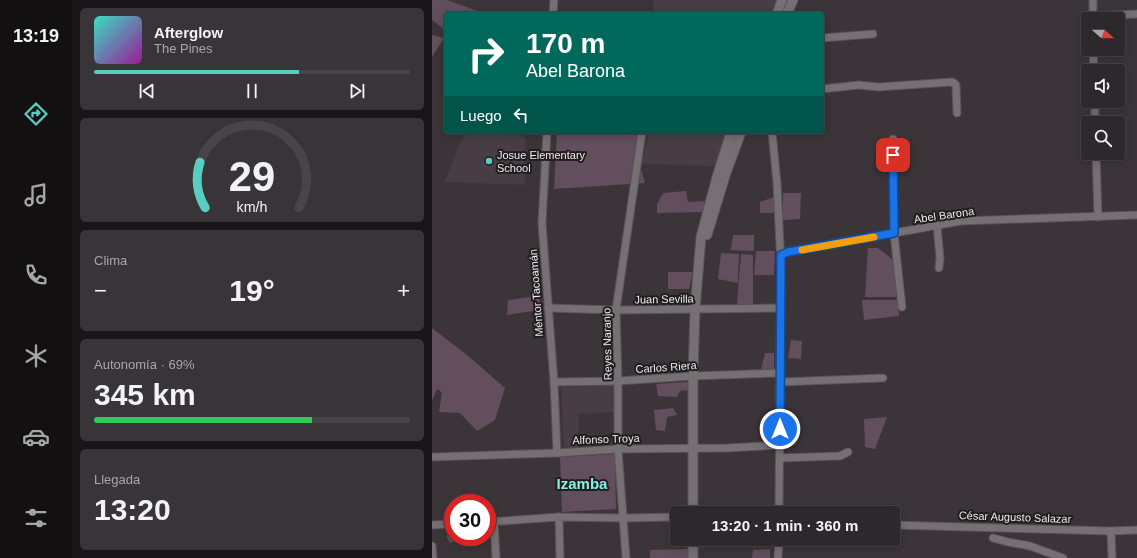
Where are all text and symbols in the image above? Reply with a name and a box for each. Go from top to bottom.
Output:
north arrow [1081,12,1125,56]
map controls [1081,12,1125,160]
text: Afterglow [154,24,223,41]
text: 13:19 [13,26,59,46]
icon: right [460,28,512,80]
text: 170 m [526,28,605,59]
text: The Pines [154,41,213,56]
text: Abel Barona [526,61,625,81]
button: sound [1081,64,1125,108]
icon: previous [136,80,158,102]
icon: pause [241,80,263,102]
icon: next [346,80,368,102]
icon: directions [22,100,50,128]
icon: left [510,104,532,126]
text: Luego [460,107,502,124]
button: search [1081,116,1125,160]
pin [876,138,910,172]
icon: arrive [882,144,904,166]
place label: Josue Elementary School [497,149,586,174]
text: 29 [229,152,275,199]
marker: Josue Elementary School [484,156,494,166]
icon: music [22,181,50,209]
text: km/h [237,198,268,214]
street label: Abel Barona [913,205,976,225]
street label: Méntor Tacoamán [527,249,545,337]
text: Clima [94,253,127,268]
icon: phone [22,261,50,289]
text: 19° [229,274,275,307]
text: − [94,278,107,303]
text: + [397,278,410,303]
street label: Juan Sevilla [634,292,695,306]
street label: Reyes Naranjo [600,308,614,380]
icon: climate [22,342,50,370]
text: Autonomía · 69% [94,357,194,372]
street label: Carlos Riera [635,359,698,375]
text: 345 km [94,378,196,411]
position arrow [759,408,801,450]
icon: car [22,423,50,451]
street label: Alfonso Troya [572,432,641,446]
text: Llegada [94,472,140,487]
district label: Izamba [557,475,608,492]
text: 13:20 [94,493,171,526]
speed limit sign: 30 [444,494,496,546]
icon: filters [22,504,50,532]
street label: César Augusto Salazar [959,509,1072,525]
text: 13:20 · 1 min · 360 m [712,517,858,534]

